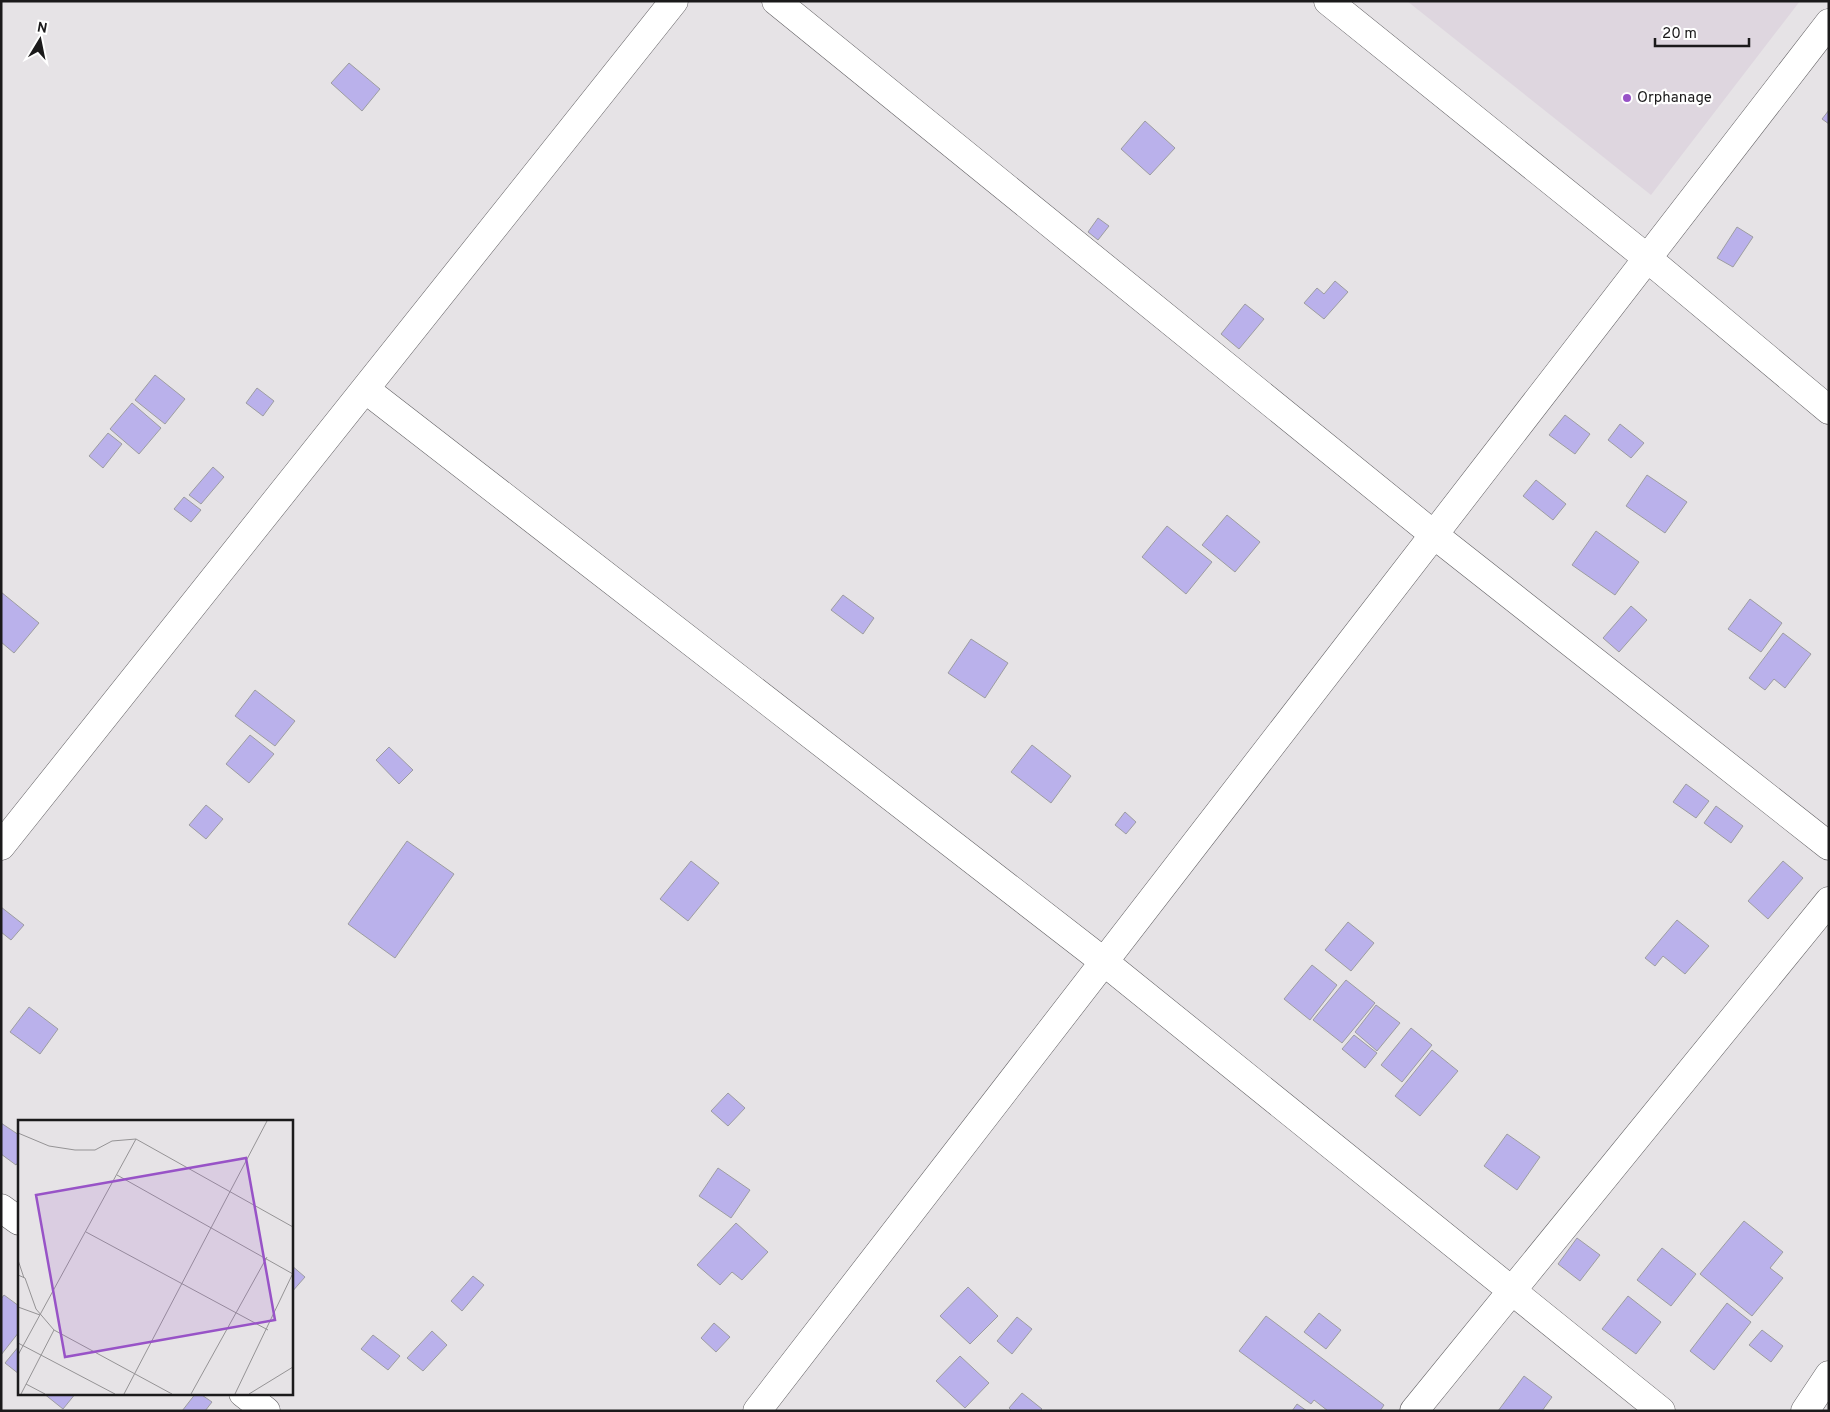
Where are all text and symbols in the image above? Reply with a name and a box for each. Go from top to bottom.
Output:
north arrow [15,15,65,65]
scale bar [1655,15,1749,47]
text: N [36,19,48,38]
text: 20 m [1662,25,1697,44]
place label: Orphanage [1637,89,1712,108]
marker: Orphanage [1621,92,1633,104]
inset map [18,1120,292,1394]

